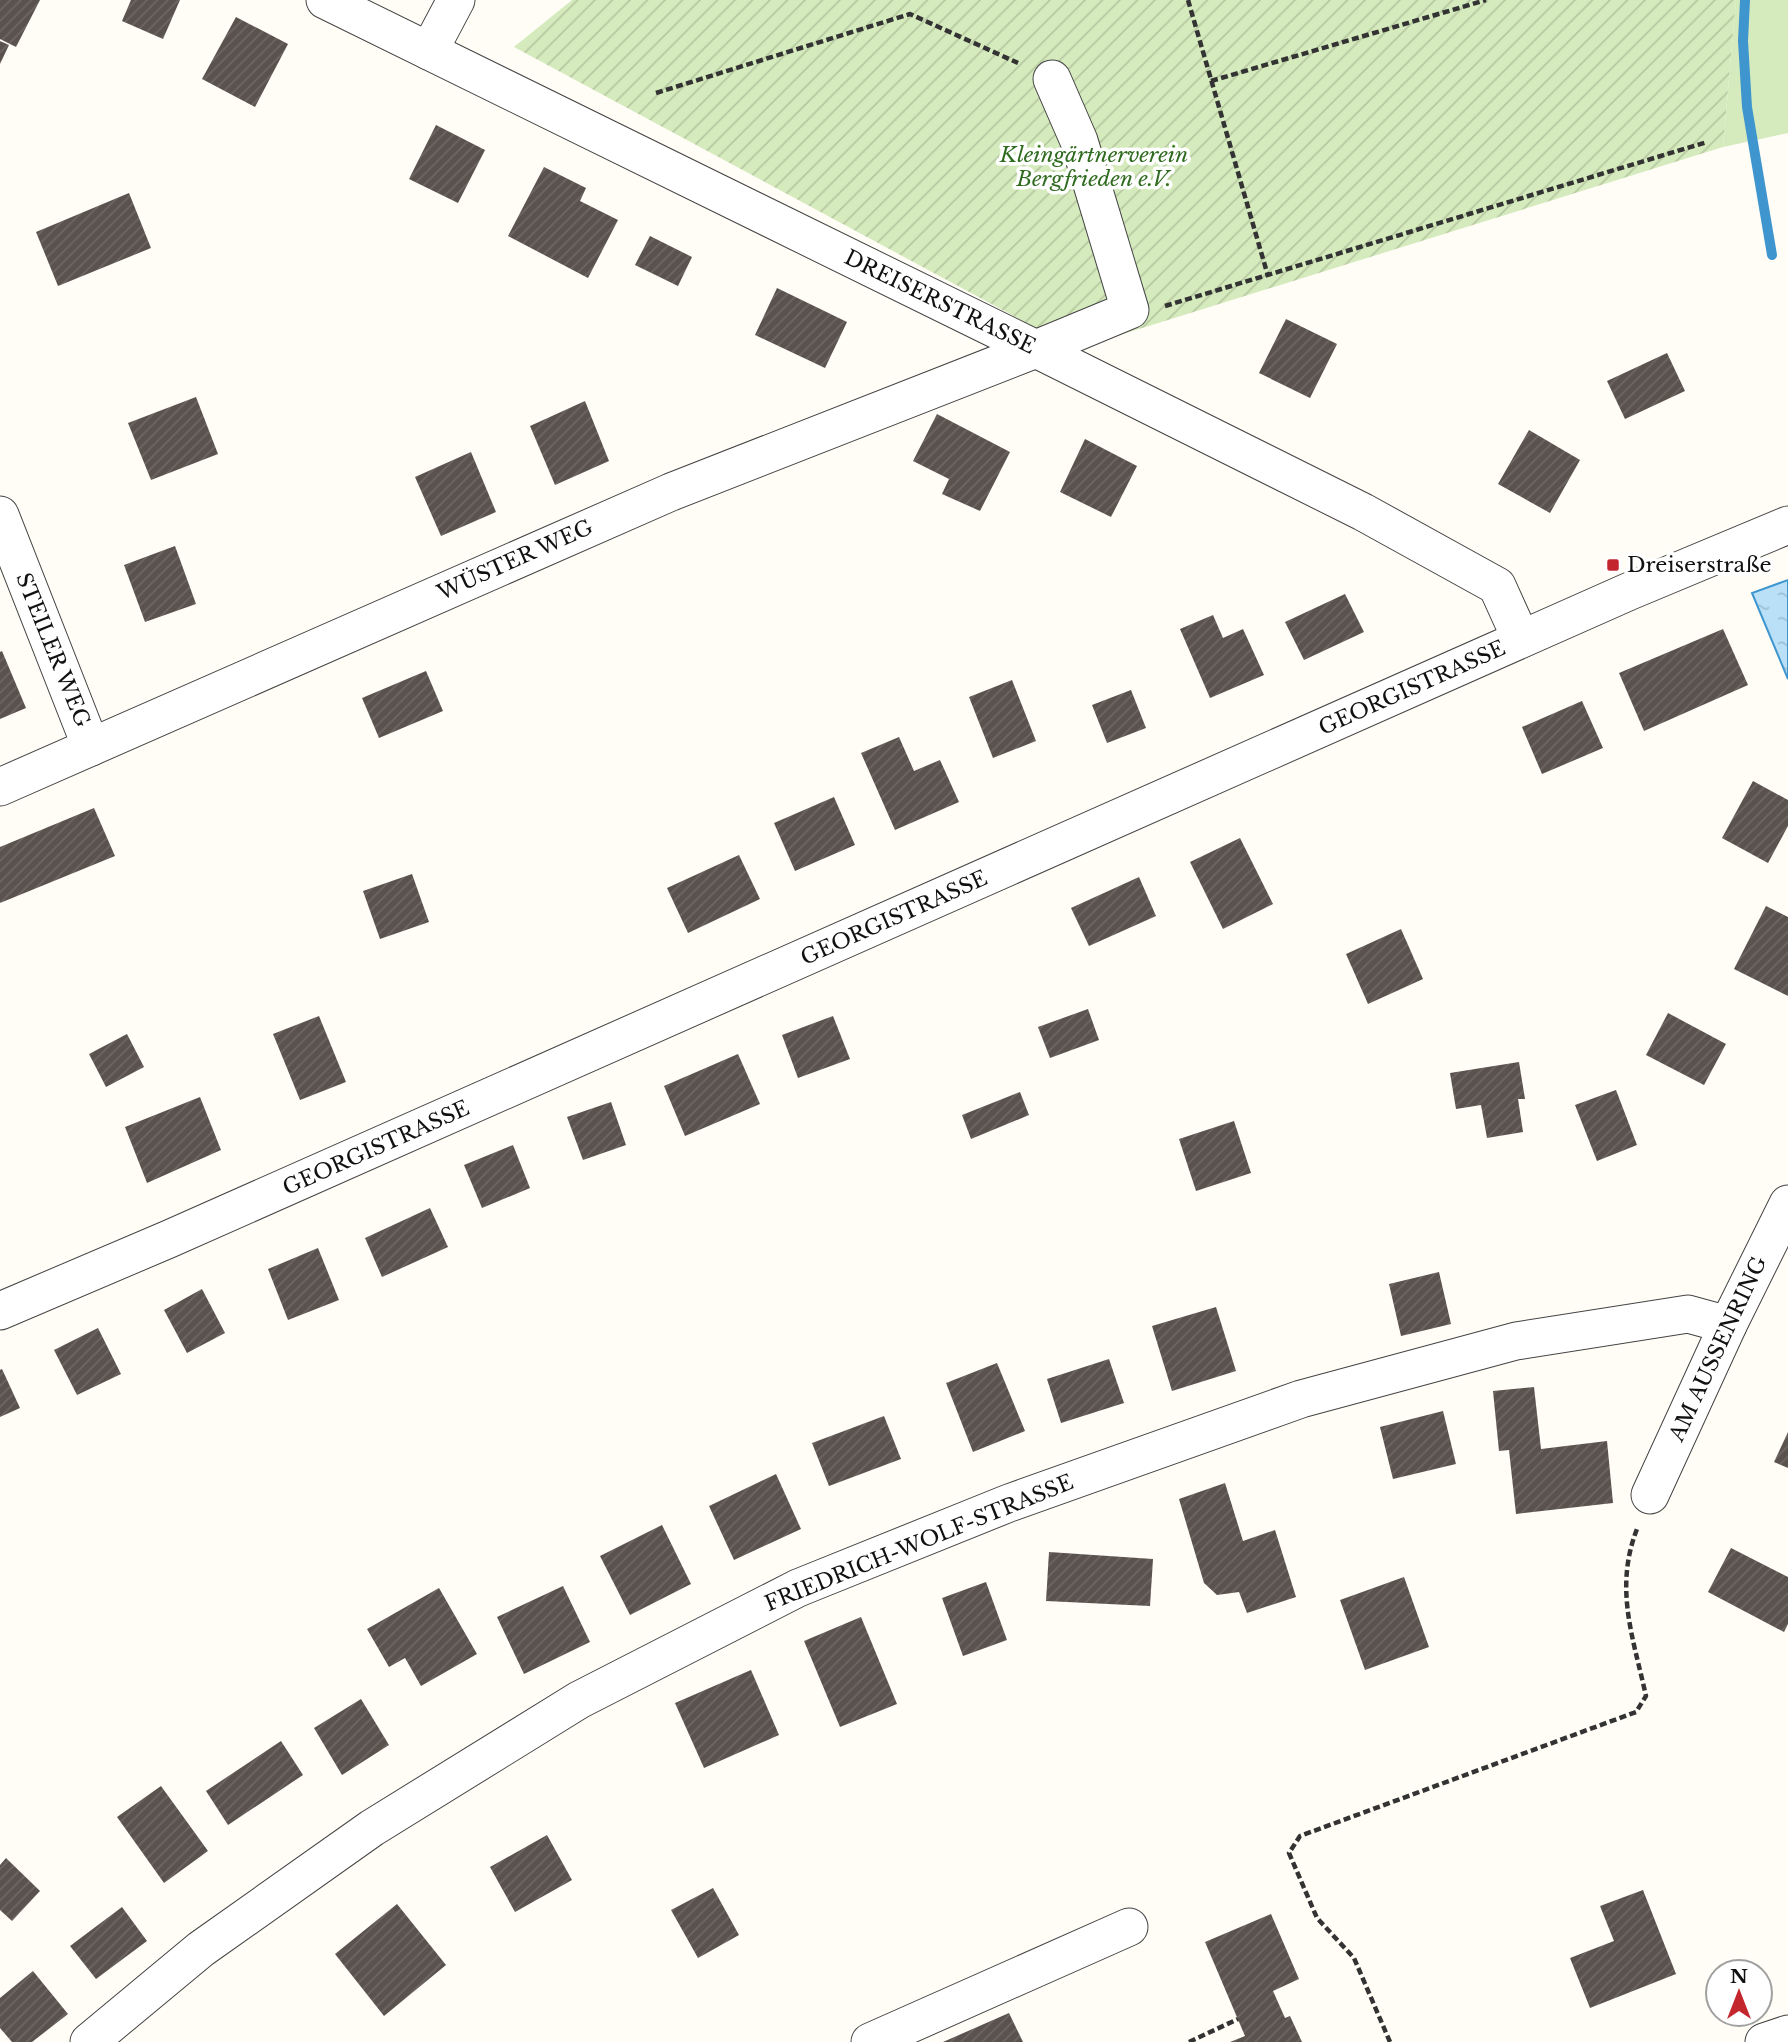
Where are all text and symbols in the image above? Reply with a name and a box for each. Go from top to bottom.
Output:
park label: Kleingärtnerverein Bergfrieden e.V. [999,142,1188,192]
street label: DREISERSTRASSE [840,244,1040,360]
street label: WÜSTER WEG [432,514,597,606]
place label: Dreiserstraße [1627,552,1772,578]
marker: Dreiserstraße [1605,557,1621,573]
street label: STEILER WEG [10,569,96,731]
street label: GEORGISTRASSE [1315,635,1509,741]
street label: GEORGISTRASSE [797,865,991,971]
street label: GEORGISTRASSE [279,1095,473,1201]
street label: AM AUSSENRING [1663,1252,1772,1447]
street label: FRIEDRICH-WOLF-STRASSE [761,1469,1077,1617]
north arrow [1704,1958,1774,2028]
text: N [1730,1965,1748,1988]

